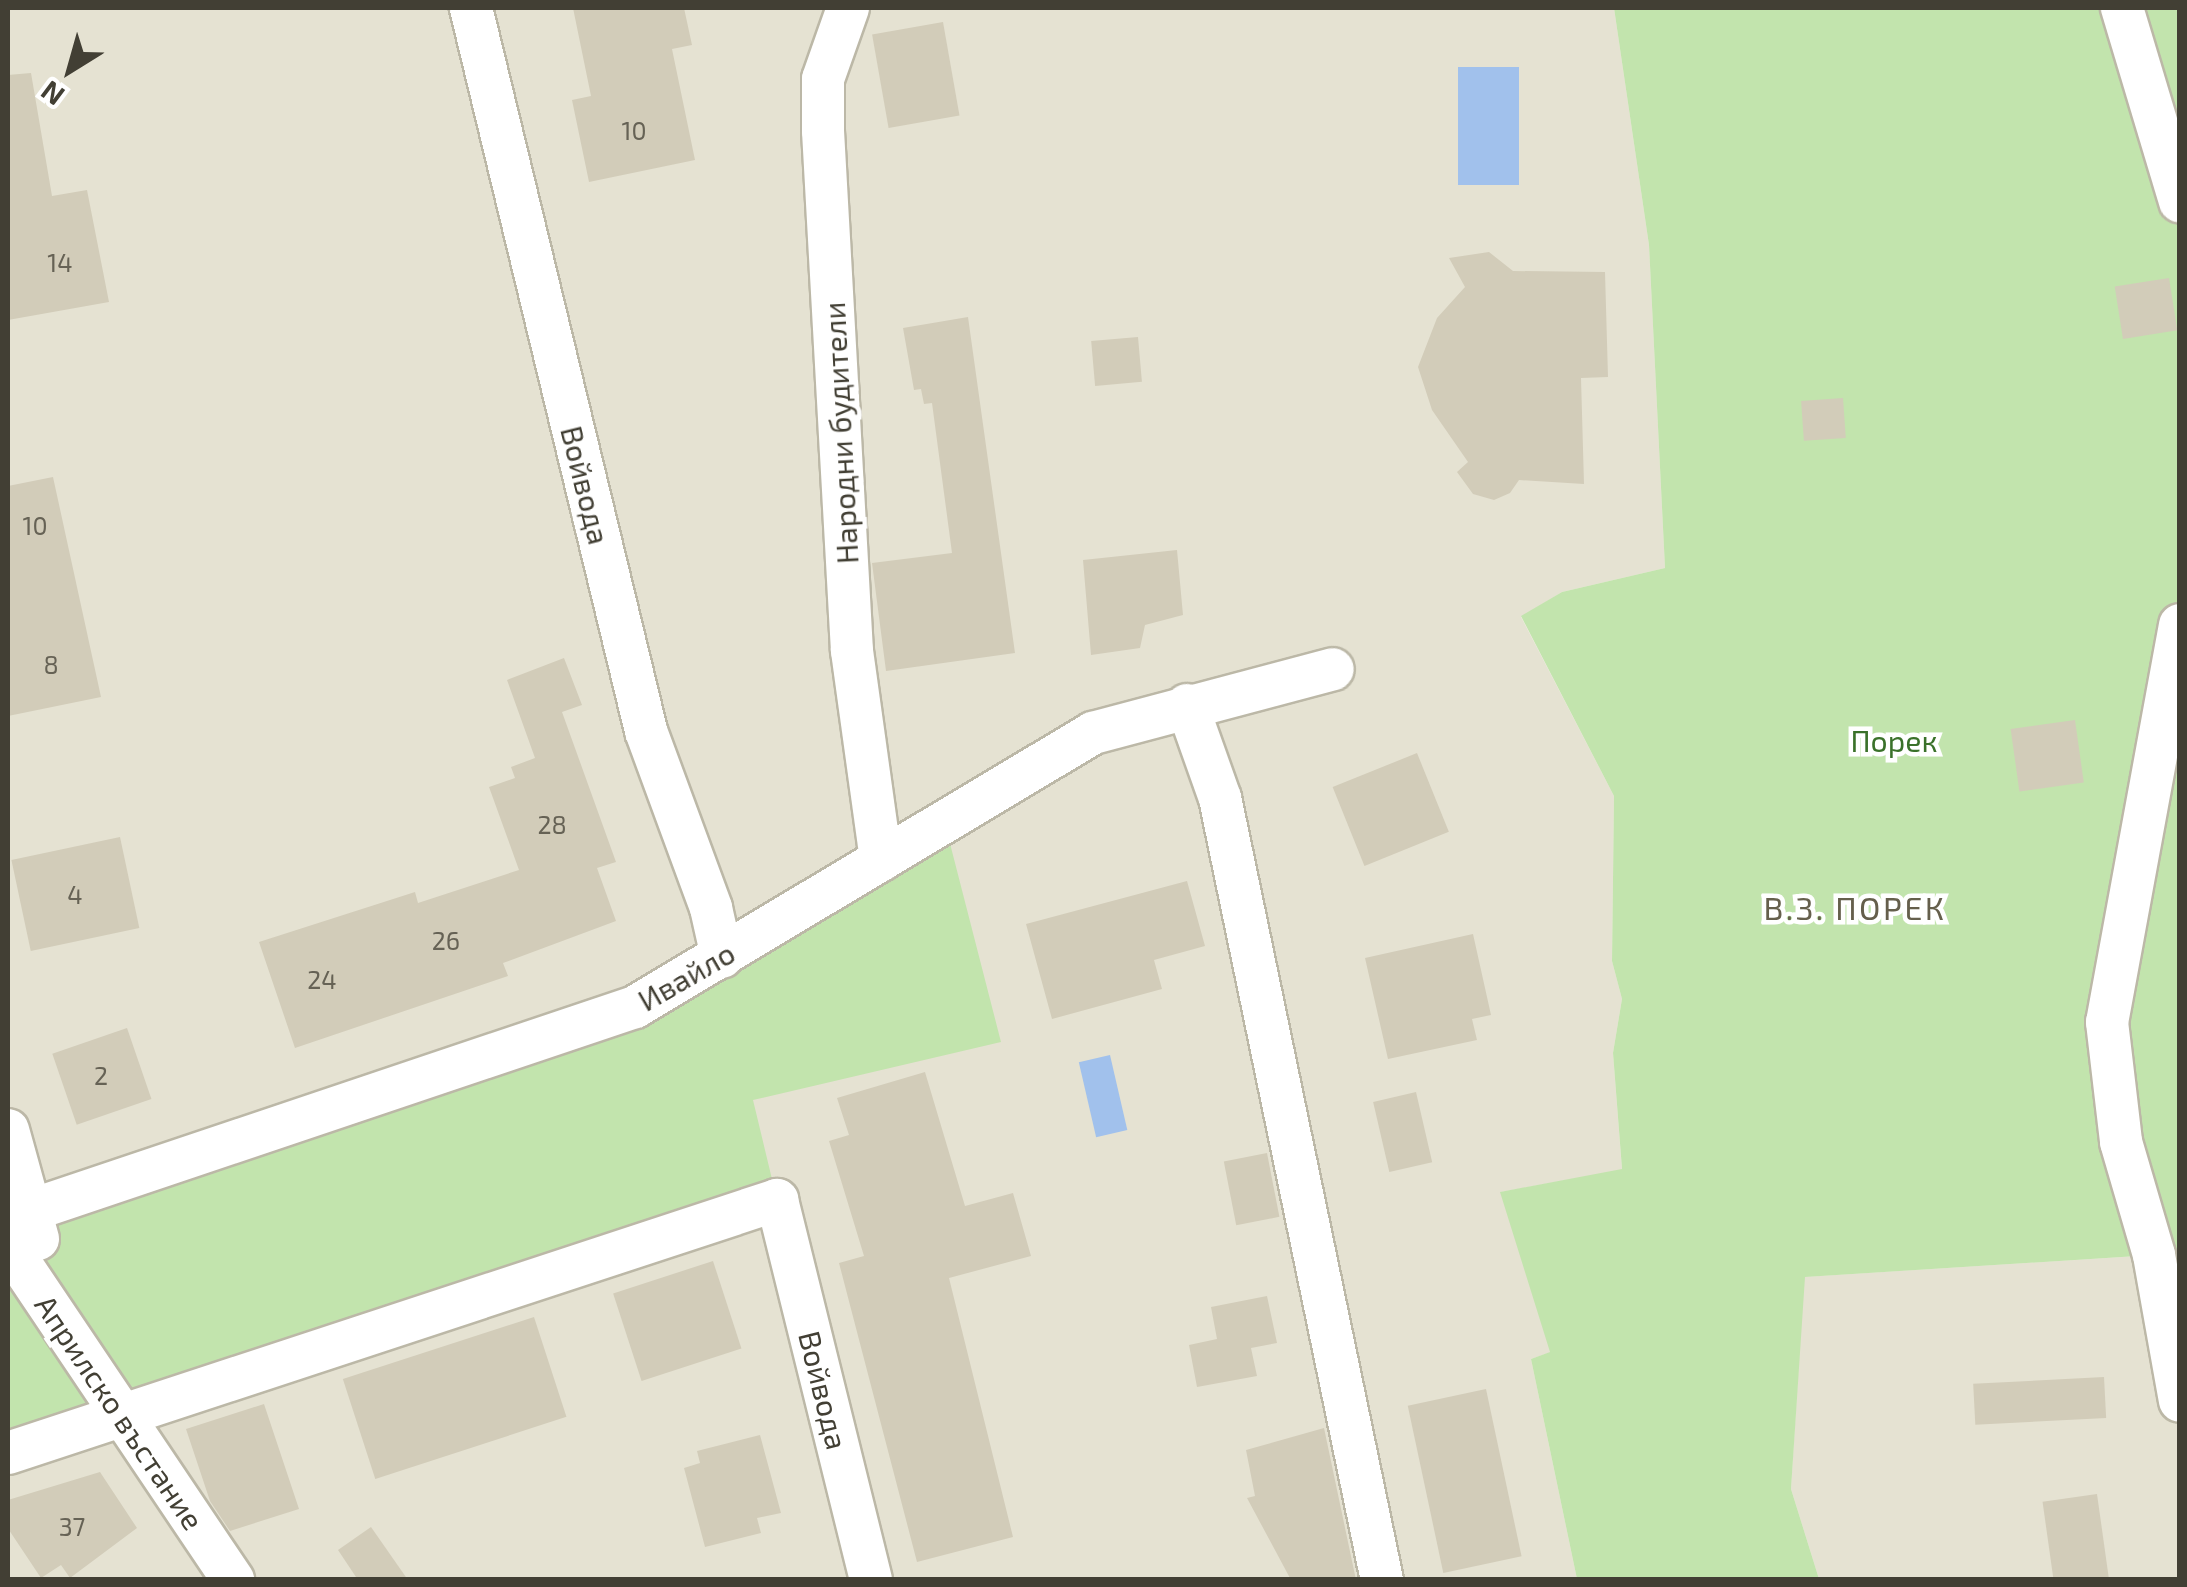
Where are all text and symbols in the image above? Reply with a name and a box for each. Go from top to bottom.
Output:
north arrow [20,20,120,120]
text: N [34,74,70,114]
house number: 10 [621,115,647,145]
house number: 14 [47,247,73,277]
street label: Народни будители [815,301,865,565]
street label: Войвода [554,422,618,548]
house number: 10 [22,510,48,540]
house number: 8 [43,649,59,679]
park label: Порек [1851,722,1937,758]
house number: 28 [537,809,567,839]
house number: 4 [67,879,83,909]
district label: В.З. ПОРЕК [1763,888,1947,926]
house number: 26 [432,925,460,955]
street label: Ивайло [631,934,741,1018]
house number: 24 [307,964,337,994]
house number: 2 [94,1060,108,1090]
street label: Априлско въстание [28,1288,212,1536]
street label: Войвода [792,1327,856,1453]
house number: 37 [59,1511,85,1541]

